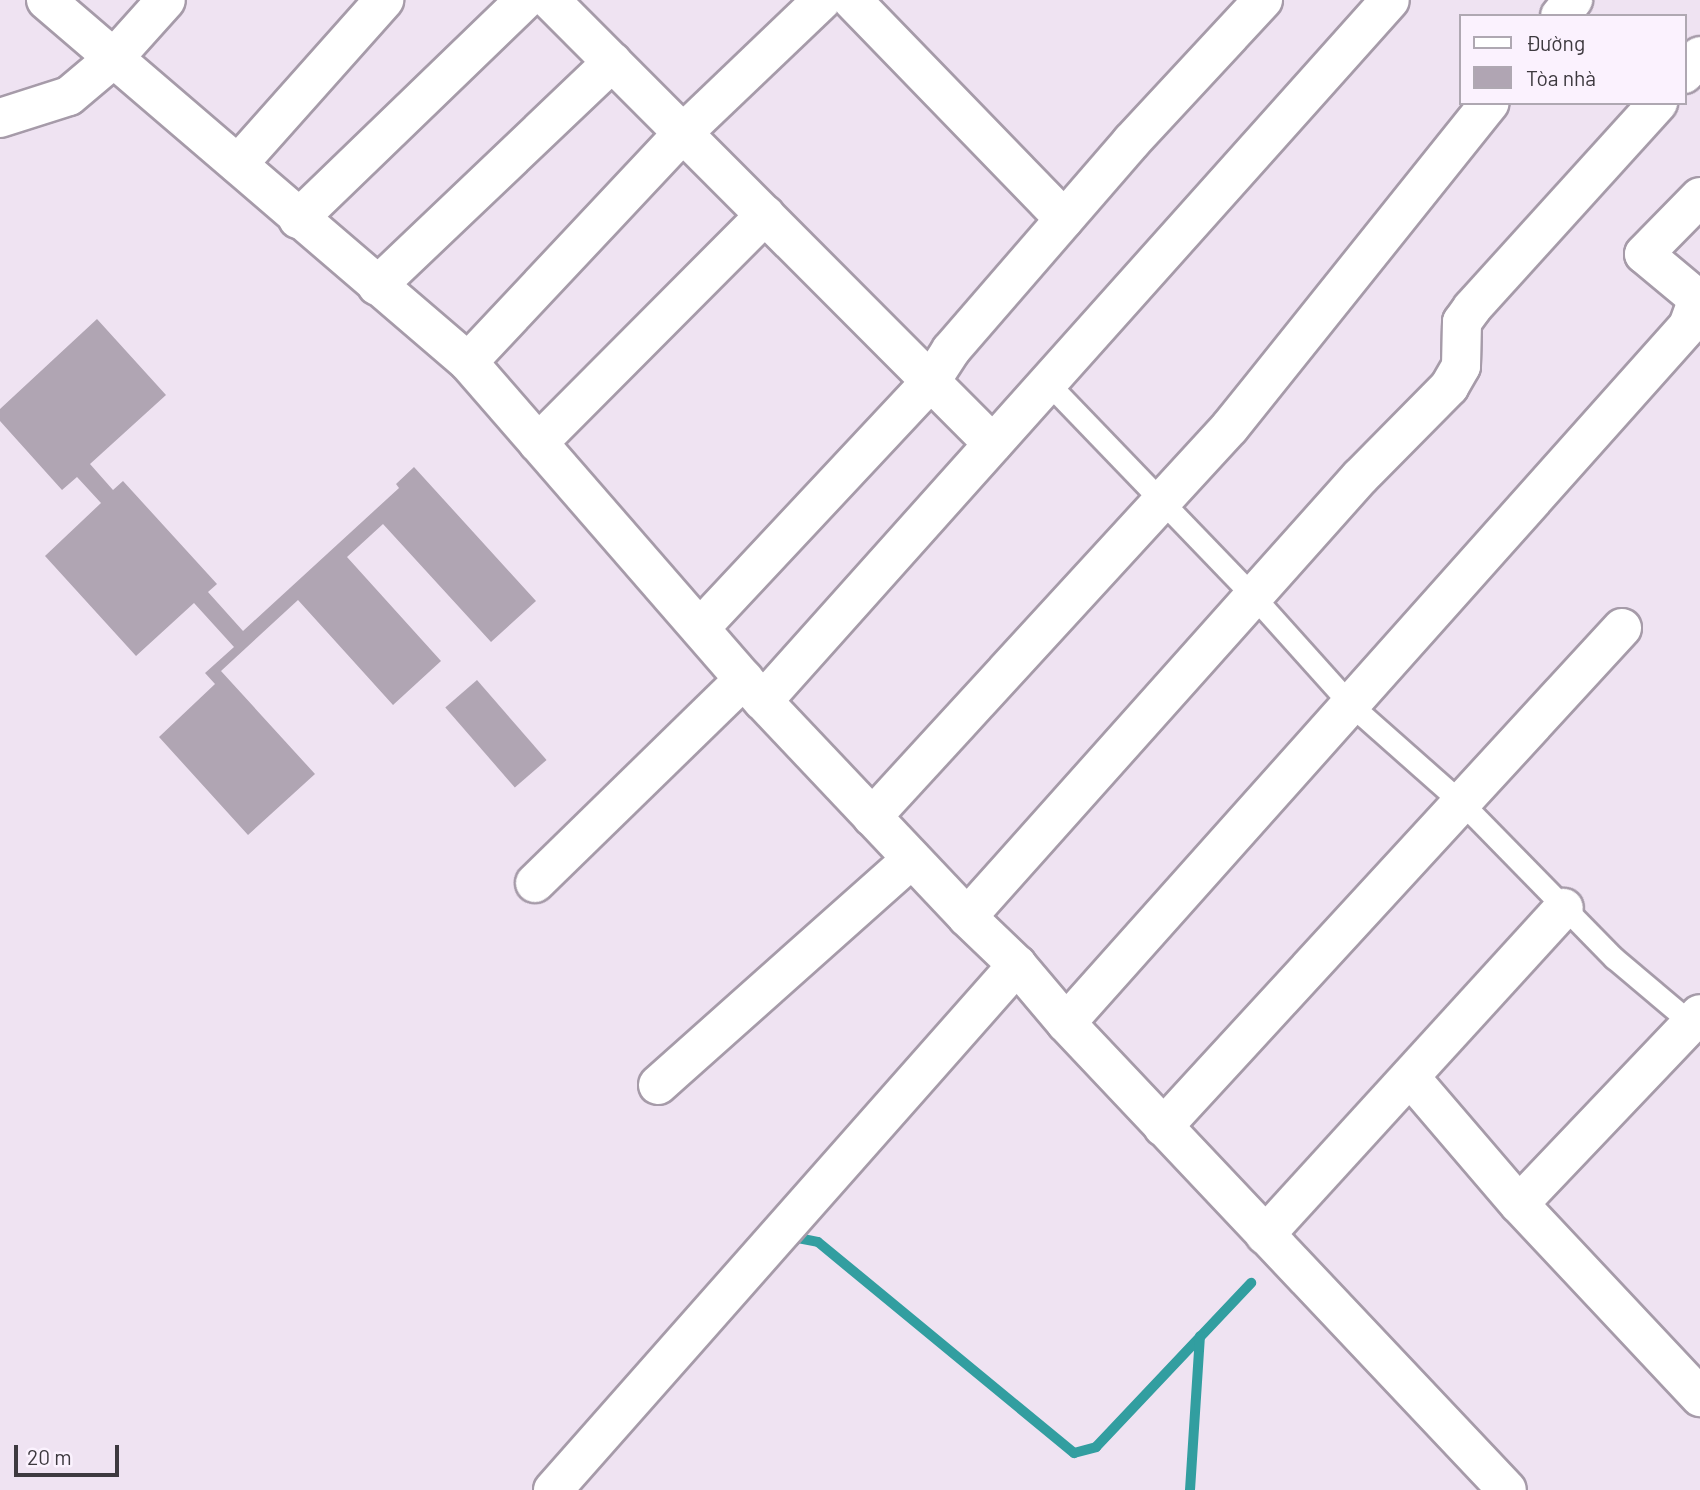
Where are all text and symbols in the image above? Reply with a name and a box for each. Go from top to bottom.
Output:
legend [1458,14,1686,105]
text: Đường [1526,30,1585,55]
text: Tòa nhà [1526,65,1596,90]
scale bar [18,1430,122,1474]
text: 20 m [27,1444,72,1469]

